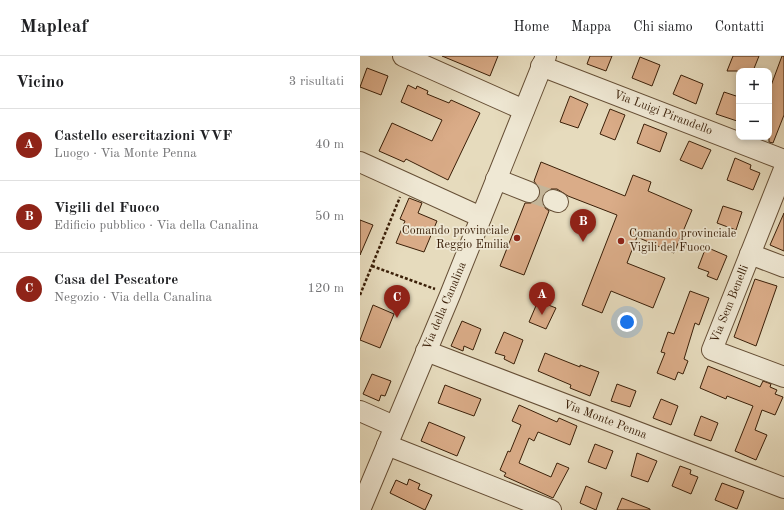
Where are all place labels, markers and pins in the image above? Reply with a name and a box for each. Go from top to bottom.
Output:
pin: B [570,209,596,242]
place label: Comando provinciale Reggio Emilia [402,225,509,251]
place label: Comando provinciale Vigili del Fuoco [629,228,737,254]
marker: Comando provinciale Reggio Emilia [512,233,522,243]
marker: Comando provinciale Vigili del Fuoco [616,236,626,246]
pin: A [529,282,555,315]
pin: C [384,285,410,318]

